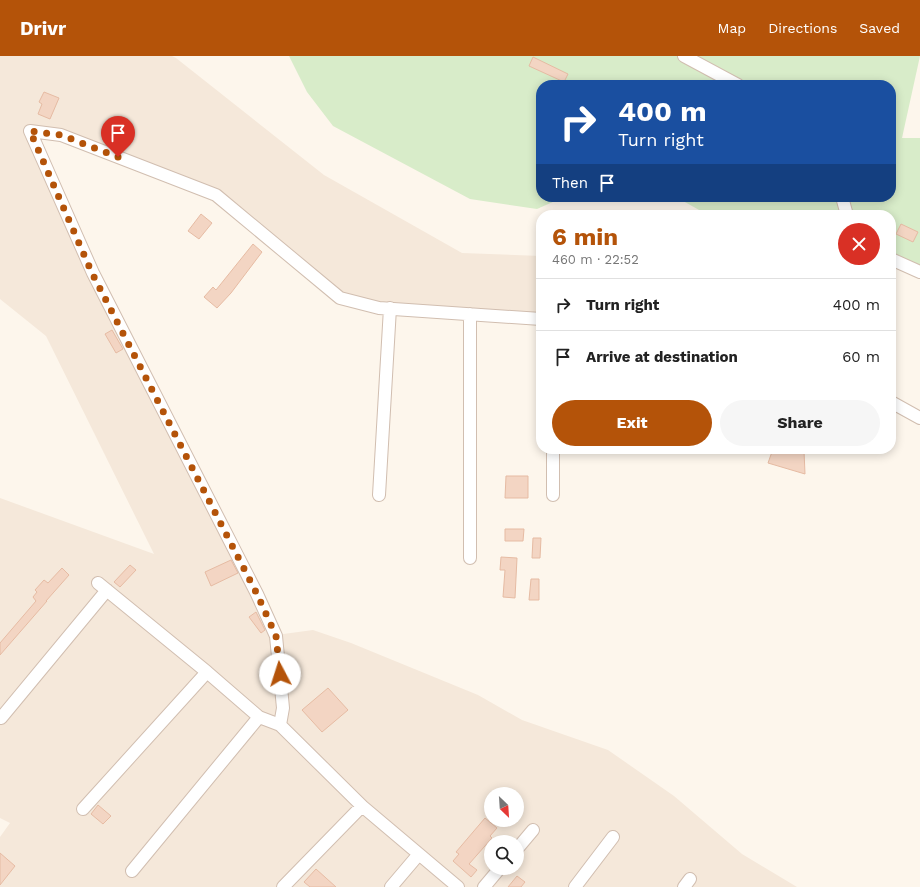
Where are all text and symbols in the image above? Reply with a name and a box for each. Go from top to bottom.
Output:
text: Drivr [20,17,66,40]
text: Map [718,20,746,36]
text: Directions [768,20,837,36]
text: Saved [859,20,900,36]
text: 400 m [618,95,707,128]
icon: right [552,96,604,148]
pin [101,116,135,157]
icon: arrive [107,122,129,144]
text: Turn right [618,129,704,150]
icon: arrive [596,172,618,194]
text: Then [552,174,588,192]
text: 6 min [552,223,618,251]
button: close [838,223,880,265]
text: 460 m · 22:52 [552,252,639,267]
icon: right [552,294,574,316]
text: Turn right [586,296,659,314]
text: 400 m [833,296,880,314]
icon: arrive [552,346,574,368]
text: Arrive at destination [586,348,738,366]
text: 60 m [842,348,880,366]
button: Exit [552,400,712,446]
button: Share [720,400,880,446]
position arrow [259,653,301,695]
north arrow [484,787,524,827]
map controls [484,787,524,875]
button: search [484,835,524,875]

